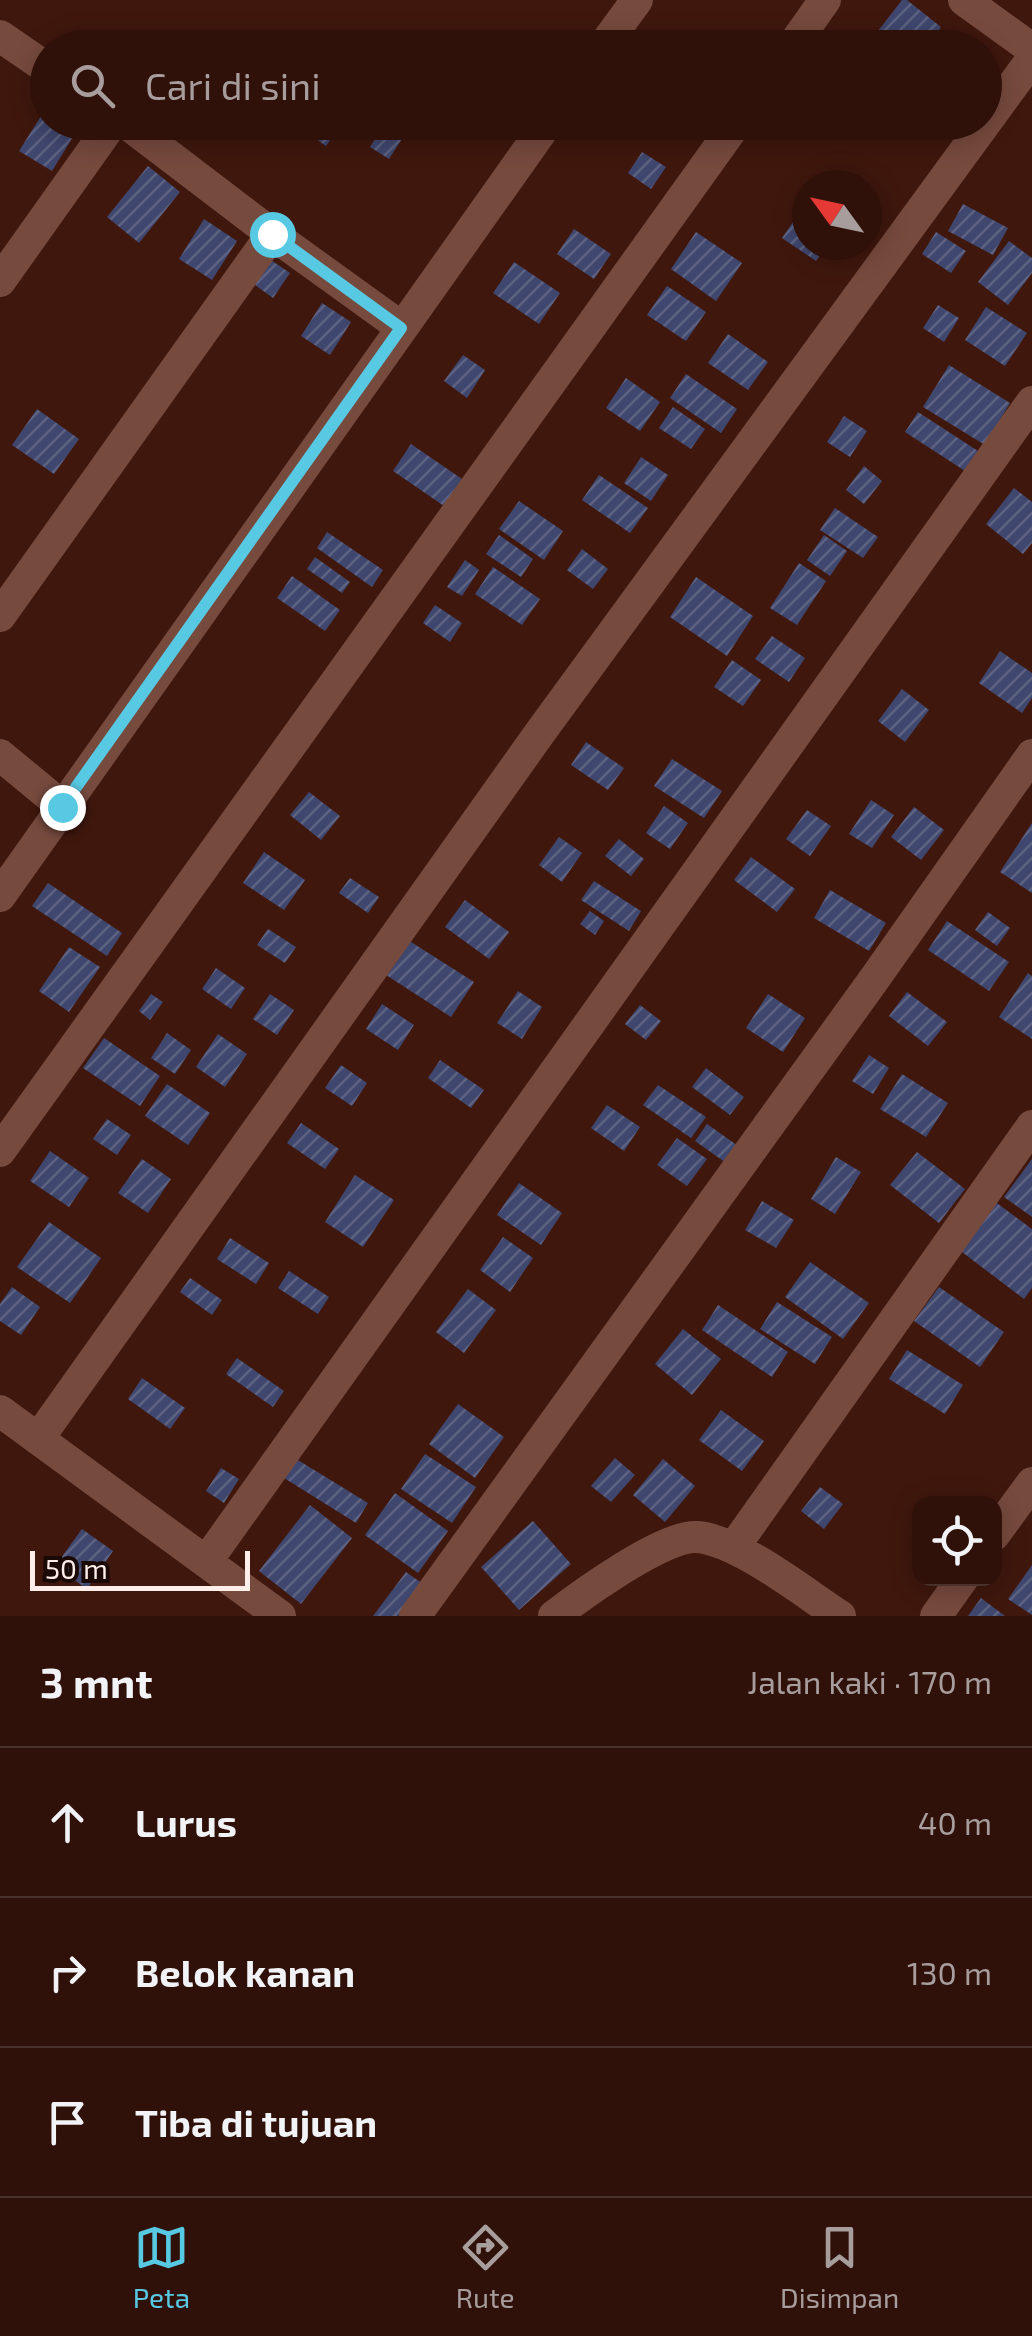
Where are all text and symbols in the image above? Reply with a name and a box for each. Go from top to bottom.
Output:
search box [30,30,1002,140]
icon: search [65,58,120,113]
text: Cari di sini [145,62,321,108]
north arrow [792,170,882,260]
route start [250,212,296,258]
route end [40,785,86,831]
map controls [912,1496,1002,1586]
button: locate [912,1496,1002,1586]
scale bar [30,1546,250,1590]
text: 50 m [45,1551,108,1585]
text: 3 mnt [40,1656,152,1706]
text: Jalan kaki · 170 m [747,1662,992,1700]
icon: ahead [40,1795,95,1850]
text: Lurus [135,1799,237,1845]
text: 40 m [918,1803,992,1841]
icon: right [40,1945,95,2000]
text: Belok kanan [135,1949,355,1995]
text: 130 m [907,1953,992,1991]
icon: arrive [40,2095,95,2150]
text: Tiba di tujuan [135,2099,377,2145]
tab: Peta [133,2220,190,2314]
tab: Rute [456,2220,515,2314]
tab: Disimpan [780,2220,899,2314]

